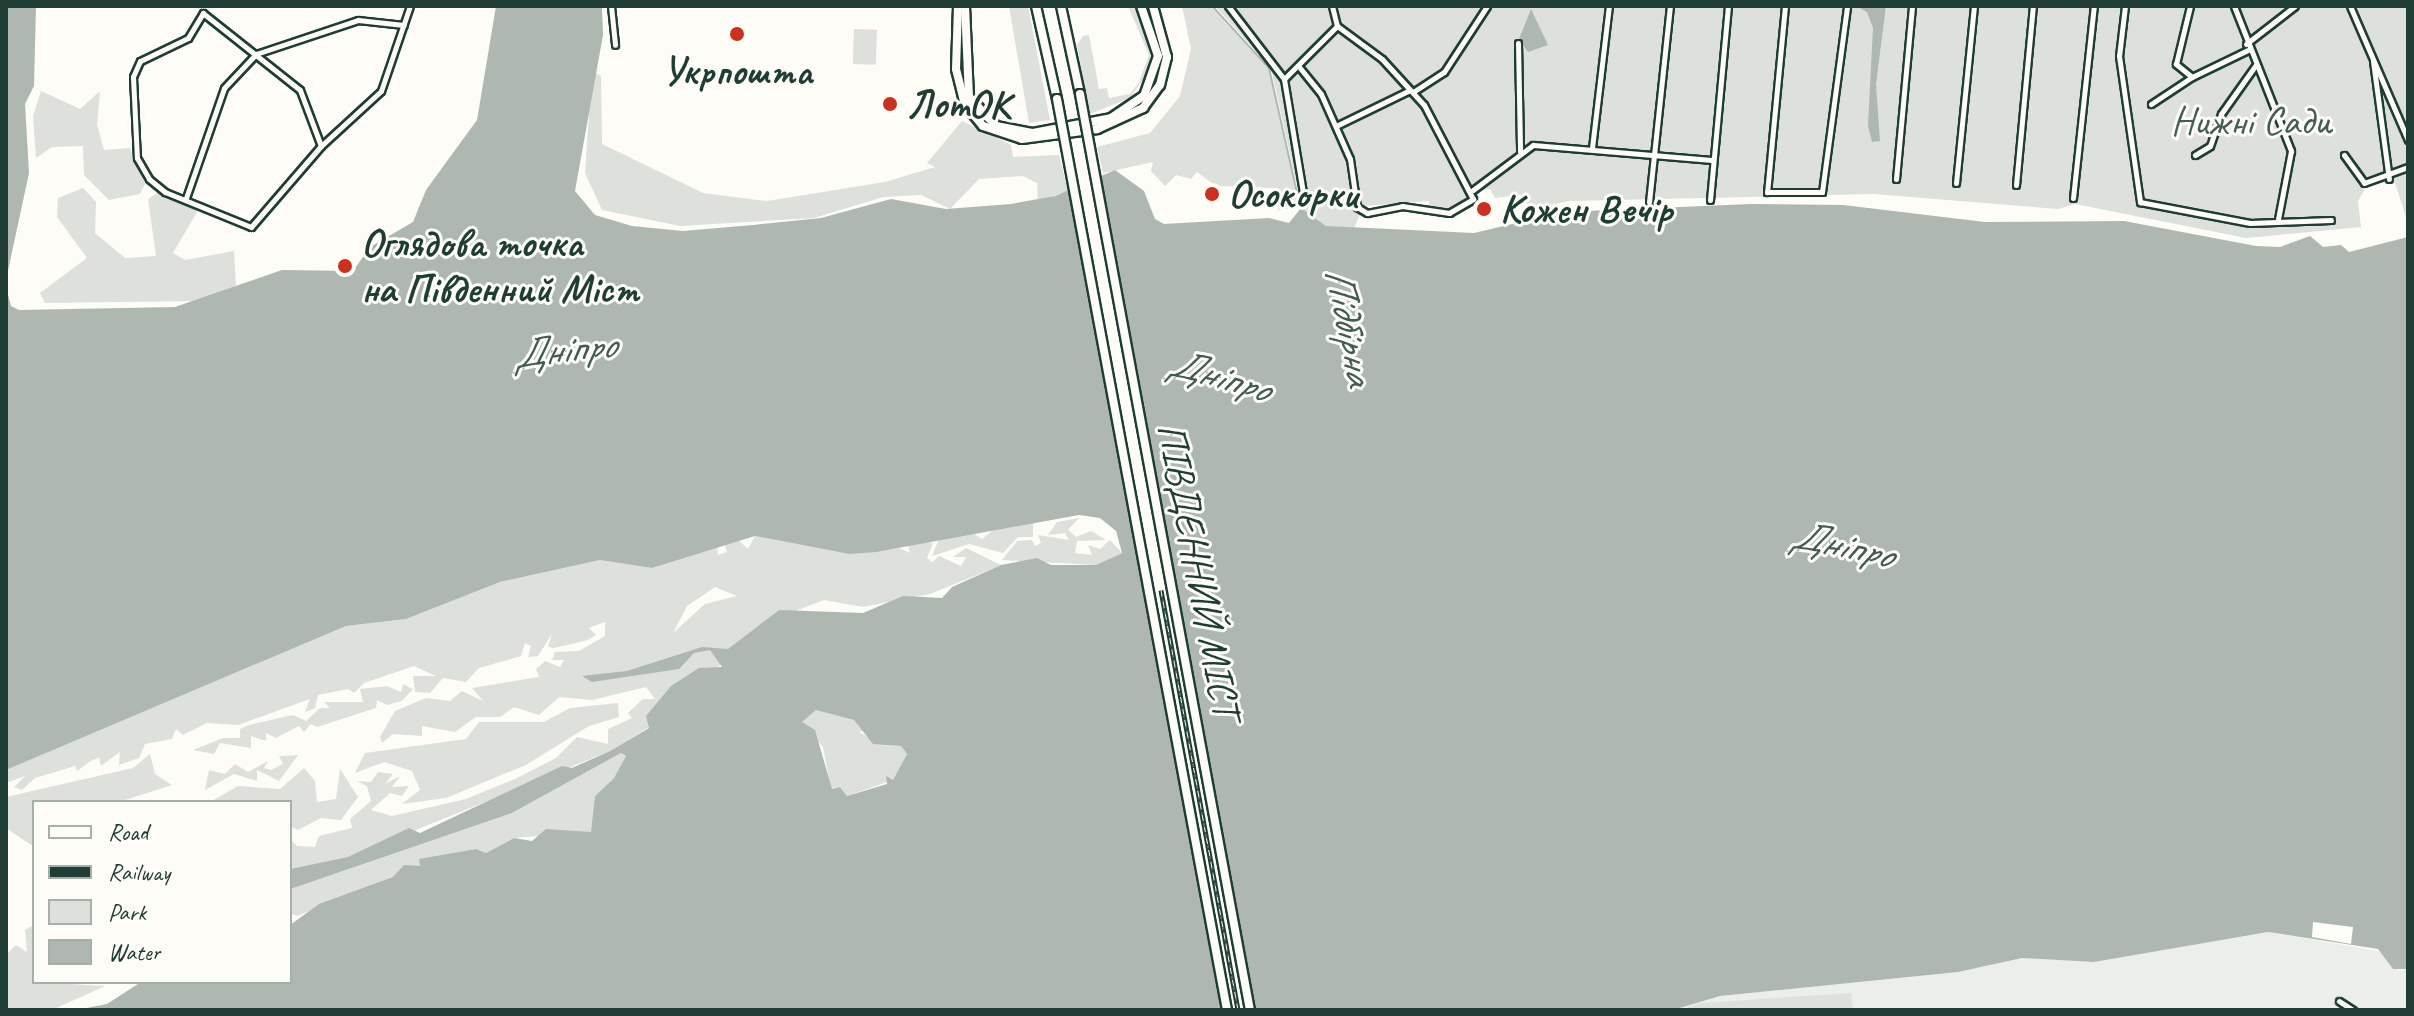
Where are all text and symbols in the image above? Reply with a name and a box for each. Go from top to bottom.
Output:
marker: Укрпошта [728,25,746,43]
place label: Укрпошта [662,47,812,95]
place label: ЛотОК [906,80,1010,128]
marker: ЛотОК [881,95,899,113]
park label: Нижні Сади [2171,97,2331,145]
place label: Осокорки [1228,170,1357,218]
marker: Осокорки [1203,185,1221,203]
place label: Кожен Вечір [1500,185,1668,233]
marker: Кожен Вечір [1475,200,1493,218]
place label: Оглядова точка на Південний Міст [361,219,639,313]
marker: Оглядова точка на Південний Міст [336,257,354,275]
water label: Підбірна [1313,263,1385,389]
water label: Дніпро [510,320,618,380]
water label: Дніпро [1163,338,1275,414]
street label: ПІВДЕННИЙ МІСТ [1147,419,1251,721]
water label: Дніпро [1787,510,1897,580]
legend [32,800,292,984]
text: Road [108,817,148,847]
text: Railway [108,857,170,887]
text: Park [108,897,146,927]
text: Water [108,937,160,967]

